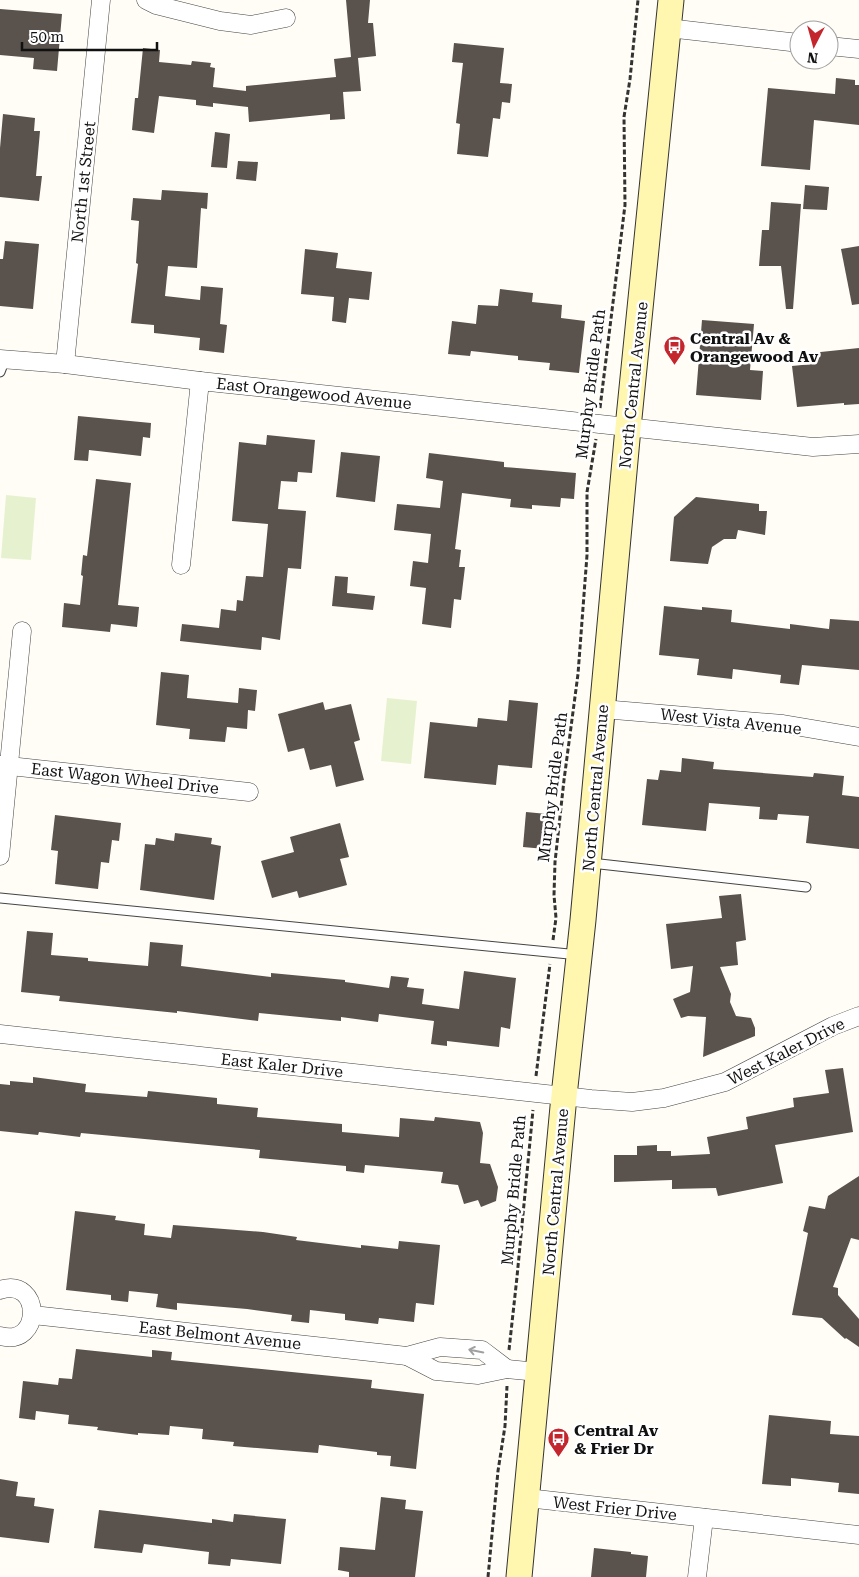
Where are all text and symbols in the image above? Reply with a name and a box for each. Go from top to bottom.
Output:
scale bar [22,20,158,52]
north arrow [789,20,839,70]
text: 50 m [30,28,65,46]
text: N [806,49,819,66]
street label: North 1st Street [68,120,99,244]
street label: North Central Avenue [615,300,652,469]
street label: Murphy Bridle Path [572,308,609,460]
place label: Central Av & Orangewood Av [690,329,819,366]
bus stop icon: Central Av & Orangewood Av [662,335,686,366]
street label: East Orangewood Avenue [215,374,413,413]
street label: North Central Avenue [579,703,612,872]
street label: West Vista Avenue [659,705,803,738]
street label: Murphy Bridle Path [534,711,571,863]
street label: East Wagon Wheel Drive [30,759,220,798]
street label: West Kaler Drive [725,1014,848,1089]
street label: East Kaler Drive [220,1050,344,1081]
street label: North Central Avenue [539,1107,572,1276]
street label: Murphy Bridle Path [497,1114,530,1266]
street label: East Belmont Avenue [138,1318,302,1353]
one-way arrow [469,1345,485,1355]
place label: Central Av & Frier Dr [574,1421,659,1458]
bus stop icon: Central Av & Frier Dr [546,1427,570,1458]
street label: West Frier Drive [552,1493,678,1524]

